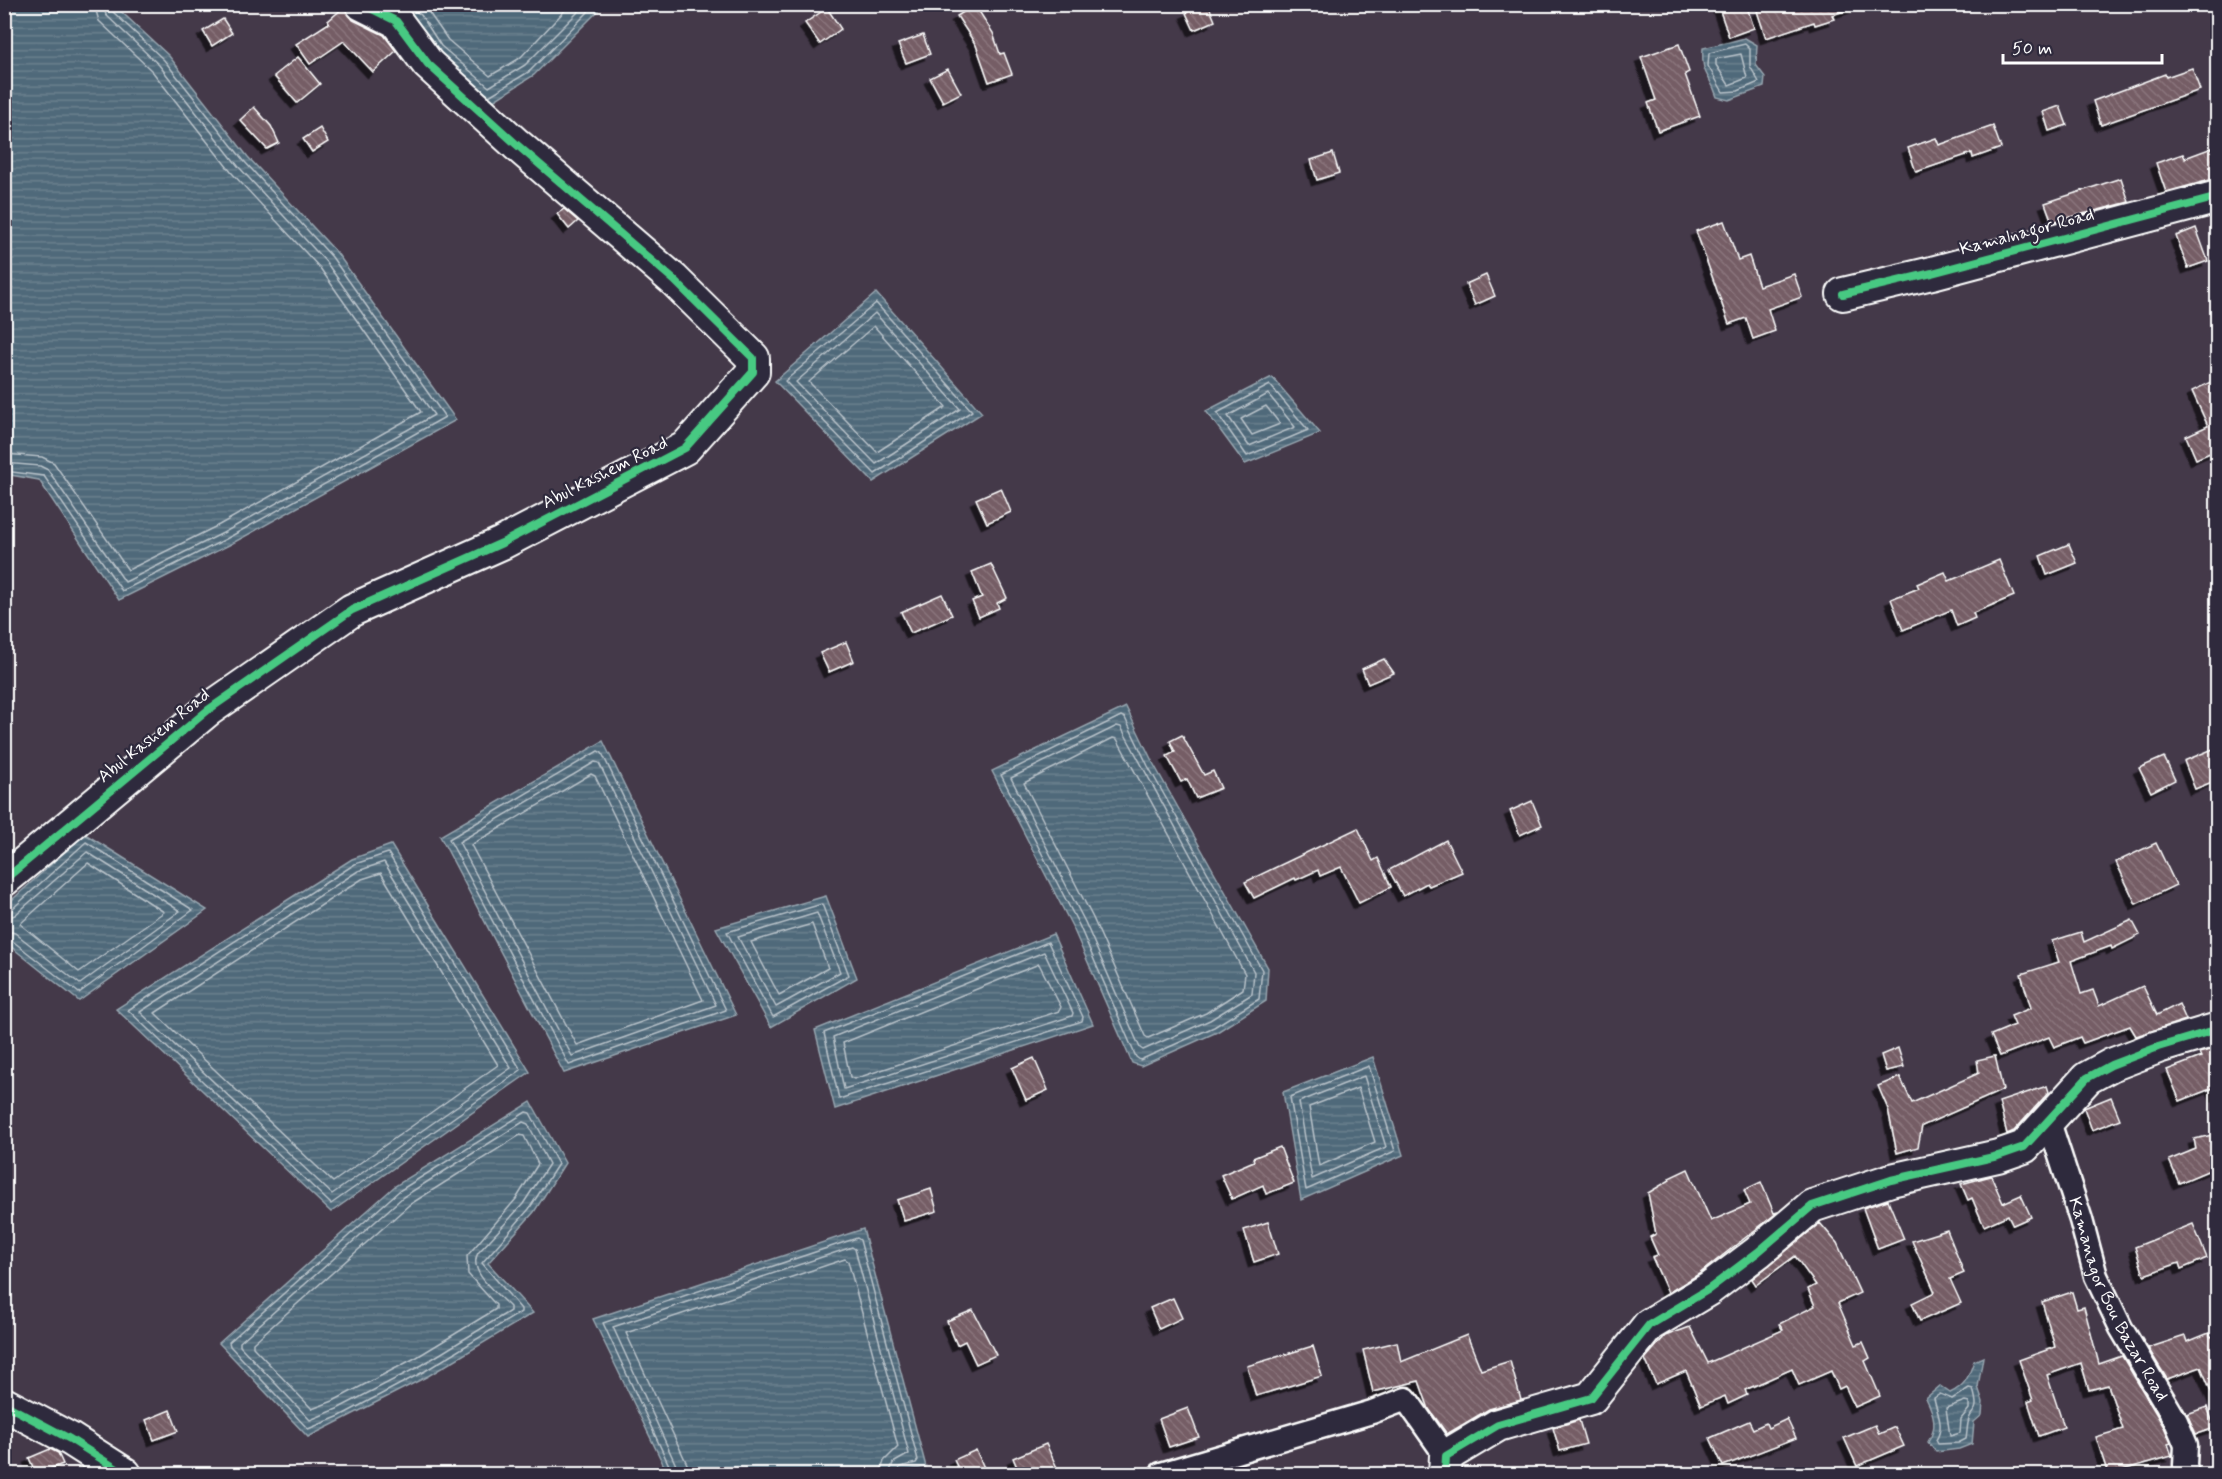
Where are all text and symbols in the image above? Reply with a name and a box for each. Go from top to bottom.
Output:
scale bar [2003,27,2162,65]
text: 50 m [2012,37,2052,61]
street label: Kamalnagor Road [1957,203,2097,263]
street label: Abul Kashem Road [538,431,672,515]
street label: Abul Kashem Road [93,683,215,789]
street label: Kamanagor Bou Bazar Road [2062,1194,2174,1406]

